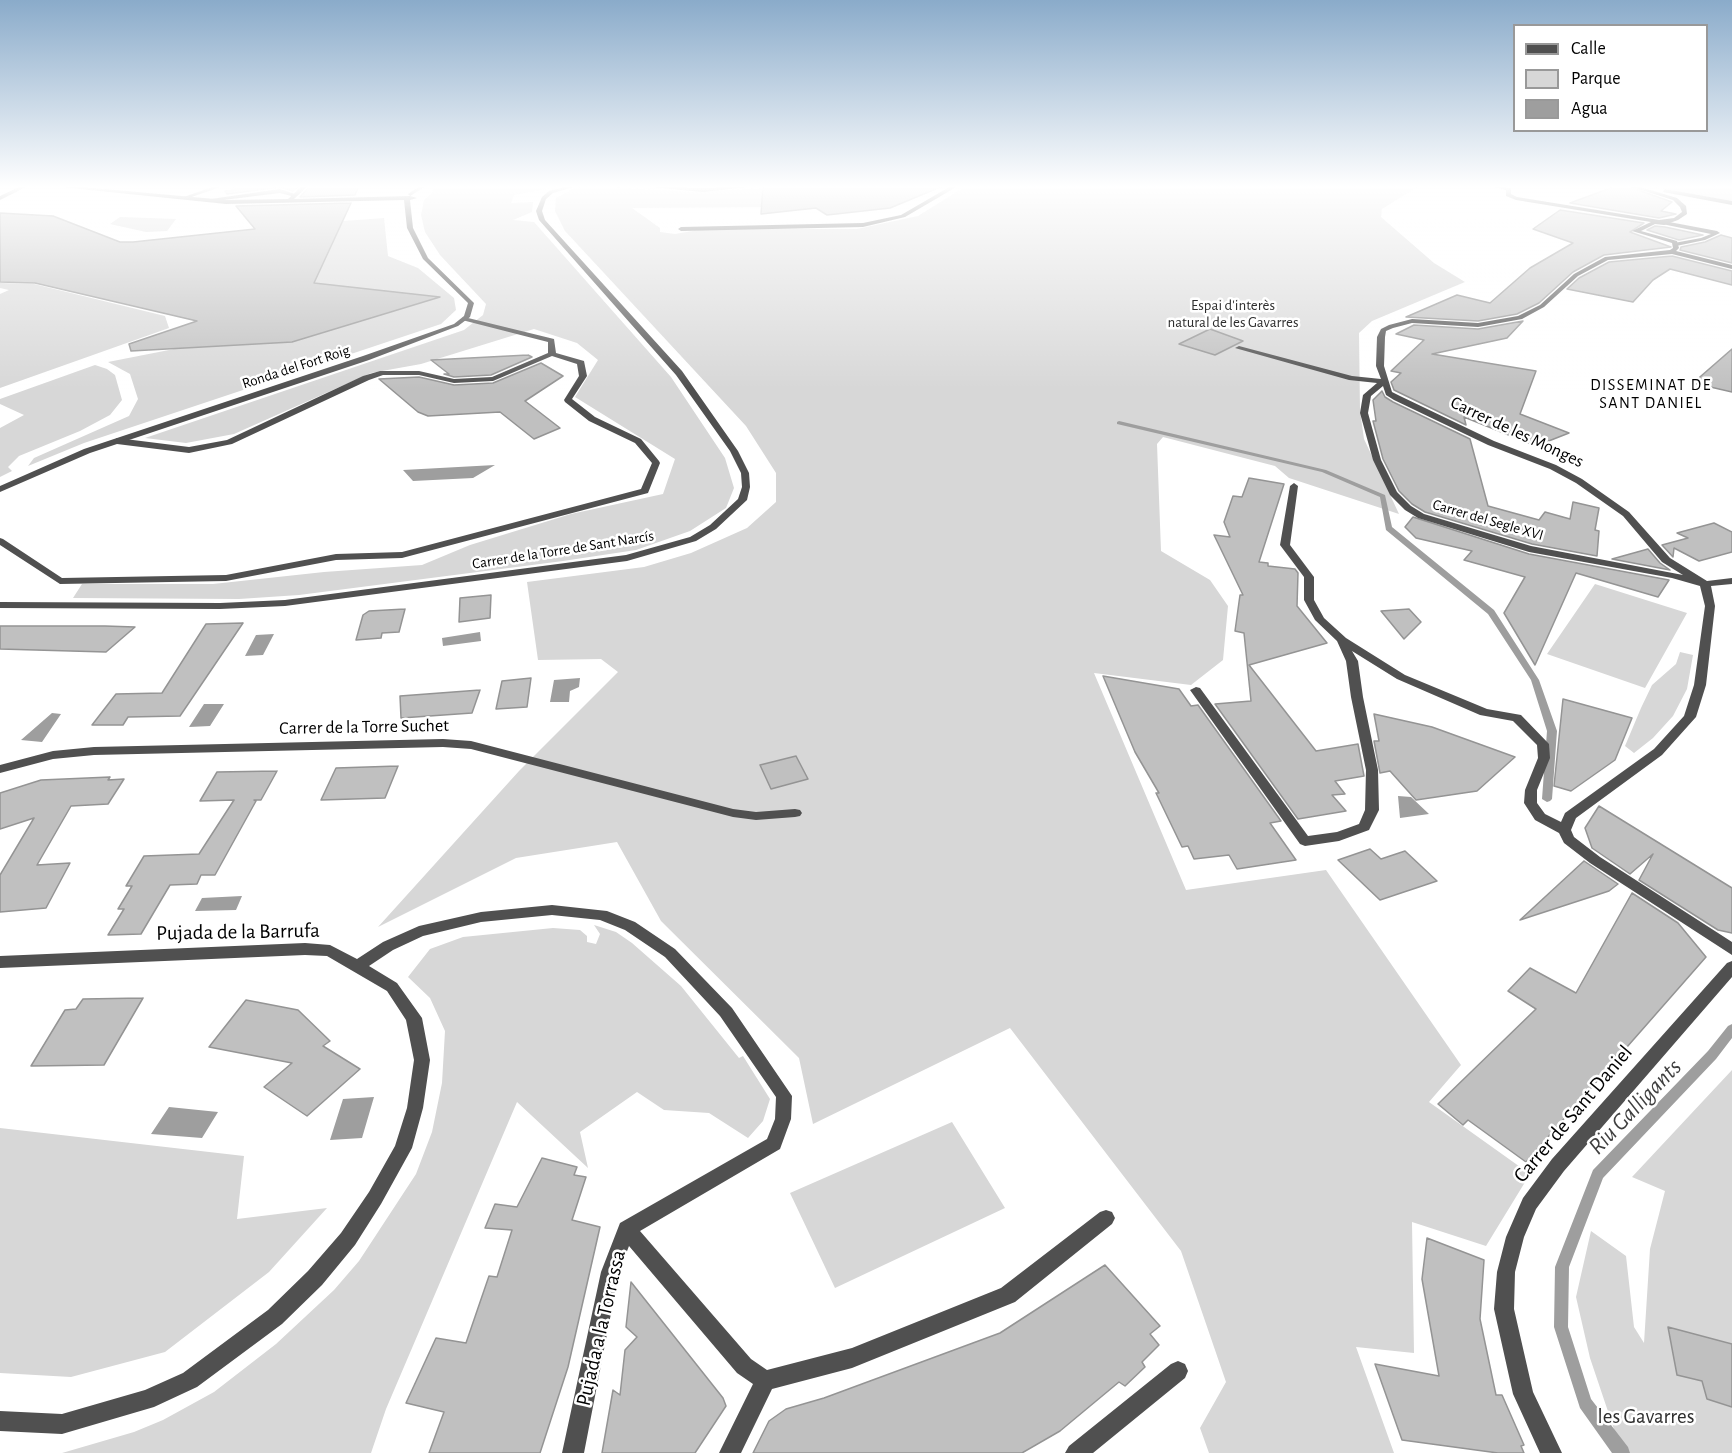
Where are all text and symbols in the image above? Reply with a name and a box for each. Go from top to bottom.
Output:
legend [1513,24,1708,132]
text: Calle [1571,40,1606,58]
text: Parque [1571,70,1620,88]
text: Agua [1571,100,1608,118]
park label: Espai d'interès natural de les Gavarres [1167,296,1299,331]
street label: Ronda del Fort Roig [240,341,352,393]
district label: DISSEMINAT DE SANT DANIEL [1590,375,1712,413]
street label: Carrer de les Monges [1447,392,1587,472]
street label: Carrer del Segle XVI [1430,496,1546,544]
street label: Carrer de la Torre de Sant Narcís [471,527,655,573]
street label: Carrer de la Torre Suchet [279,715,449,739]
street label: Pujada de la Barrufa [156,918,320,946]
street label: Carrer de Sant Daniel [1508,1040,1638,1188]
water label: Riu Galligants [1582,1053,1688,1161]
street label: Pujada a la Torrassa [571,1247,631,1409]
park label: les Gavarres [1598,1404,1694,1430]

